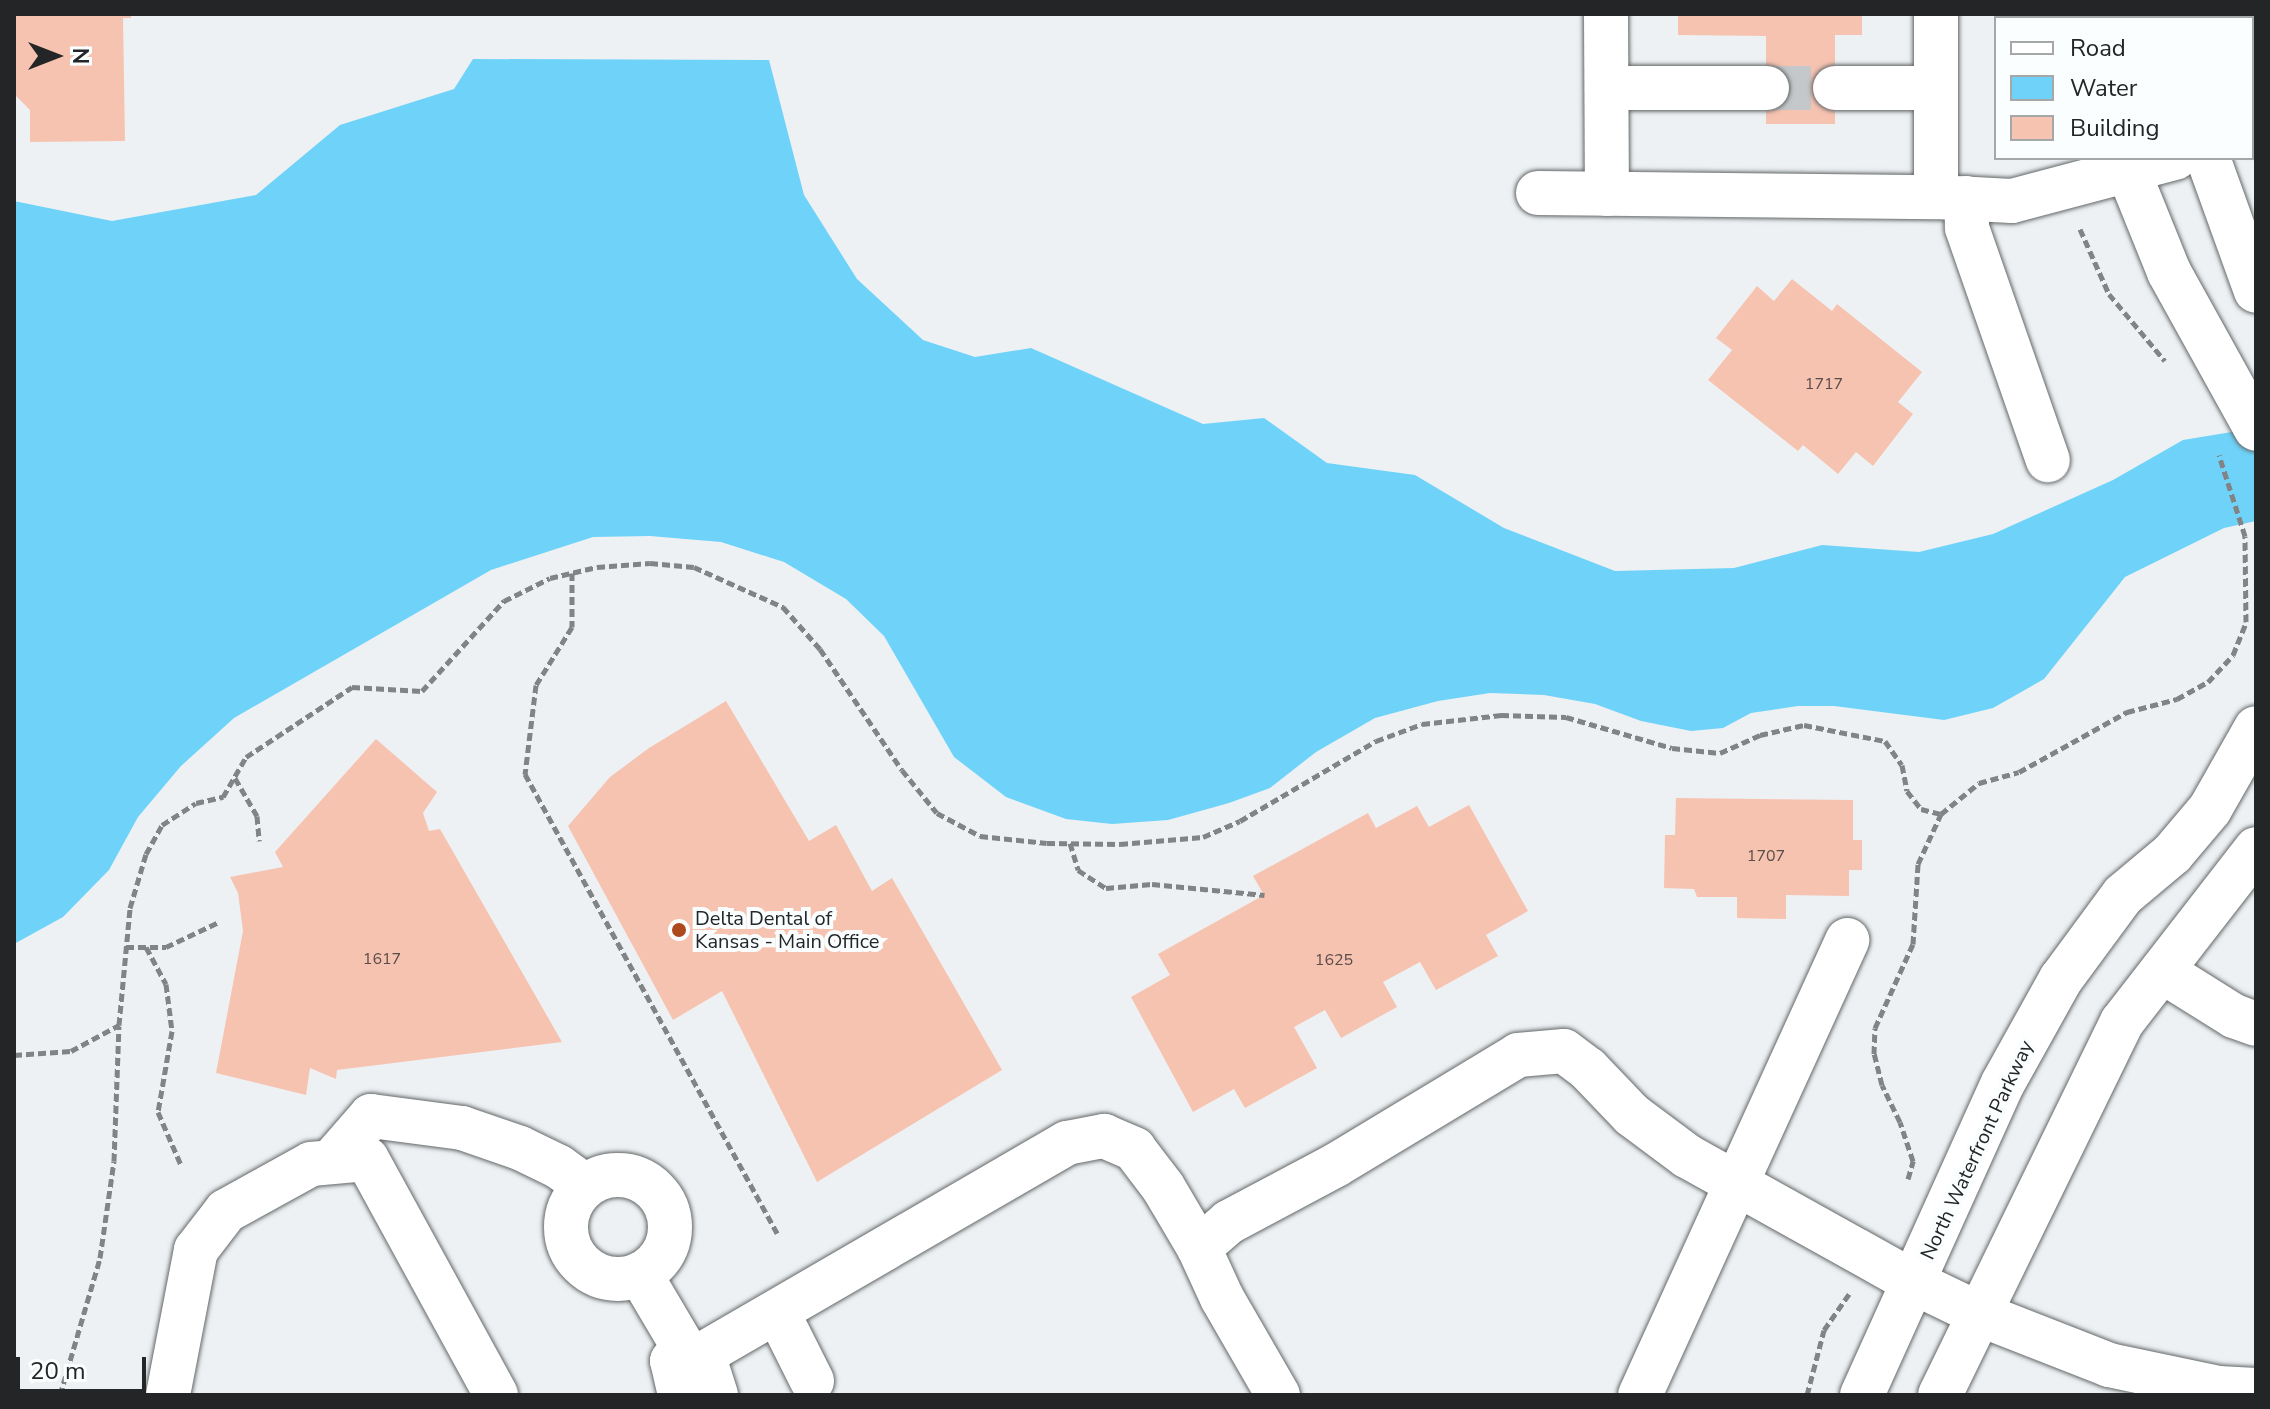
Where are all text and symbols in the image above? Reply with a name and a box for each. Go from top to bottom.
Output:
north arrow [16,16,96,96]
legend [1994,16,2254,160]
text: Road [2070,32,2126,64]
text: N [65,48,95,64]
text: Water [2070,72,2137,104]
text: Building [2070,112,2160,144]
house number: 1717 [1805,374,1843,394]
house number: 1707 [1747,846,1785,866]
place label: Delta Dental of Kansas - Main Office [695,906,879,953]
marker: Delta Dental of Kansas - Main Office [670,921,688,939]
house number: 1617 [363,949,401,969]
house number: 1625 [1315,950,1353,970]
street label: North Waterfront Parkway [1916,1037,2038,1263]
scale bar [20,1341,150,1391]
text: 20 m [30,1355,86,1387]

